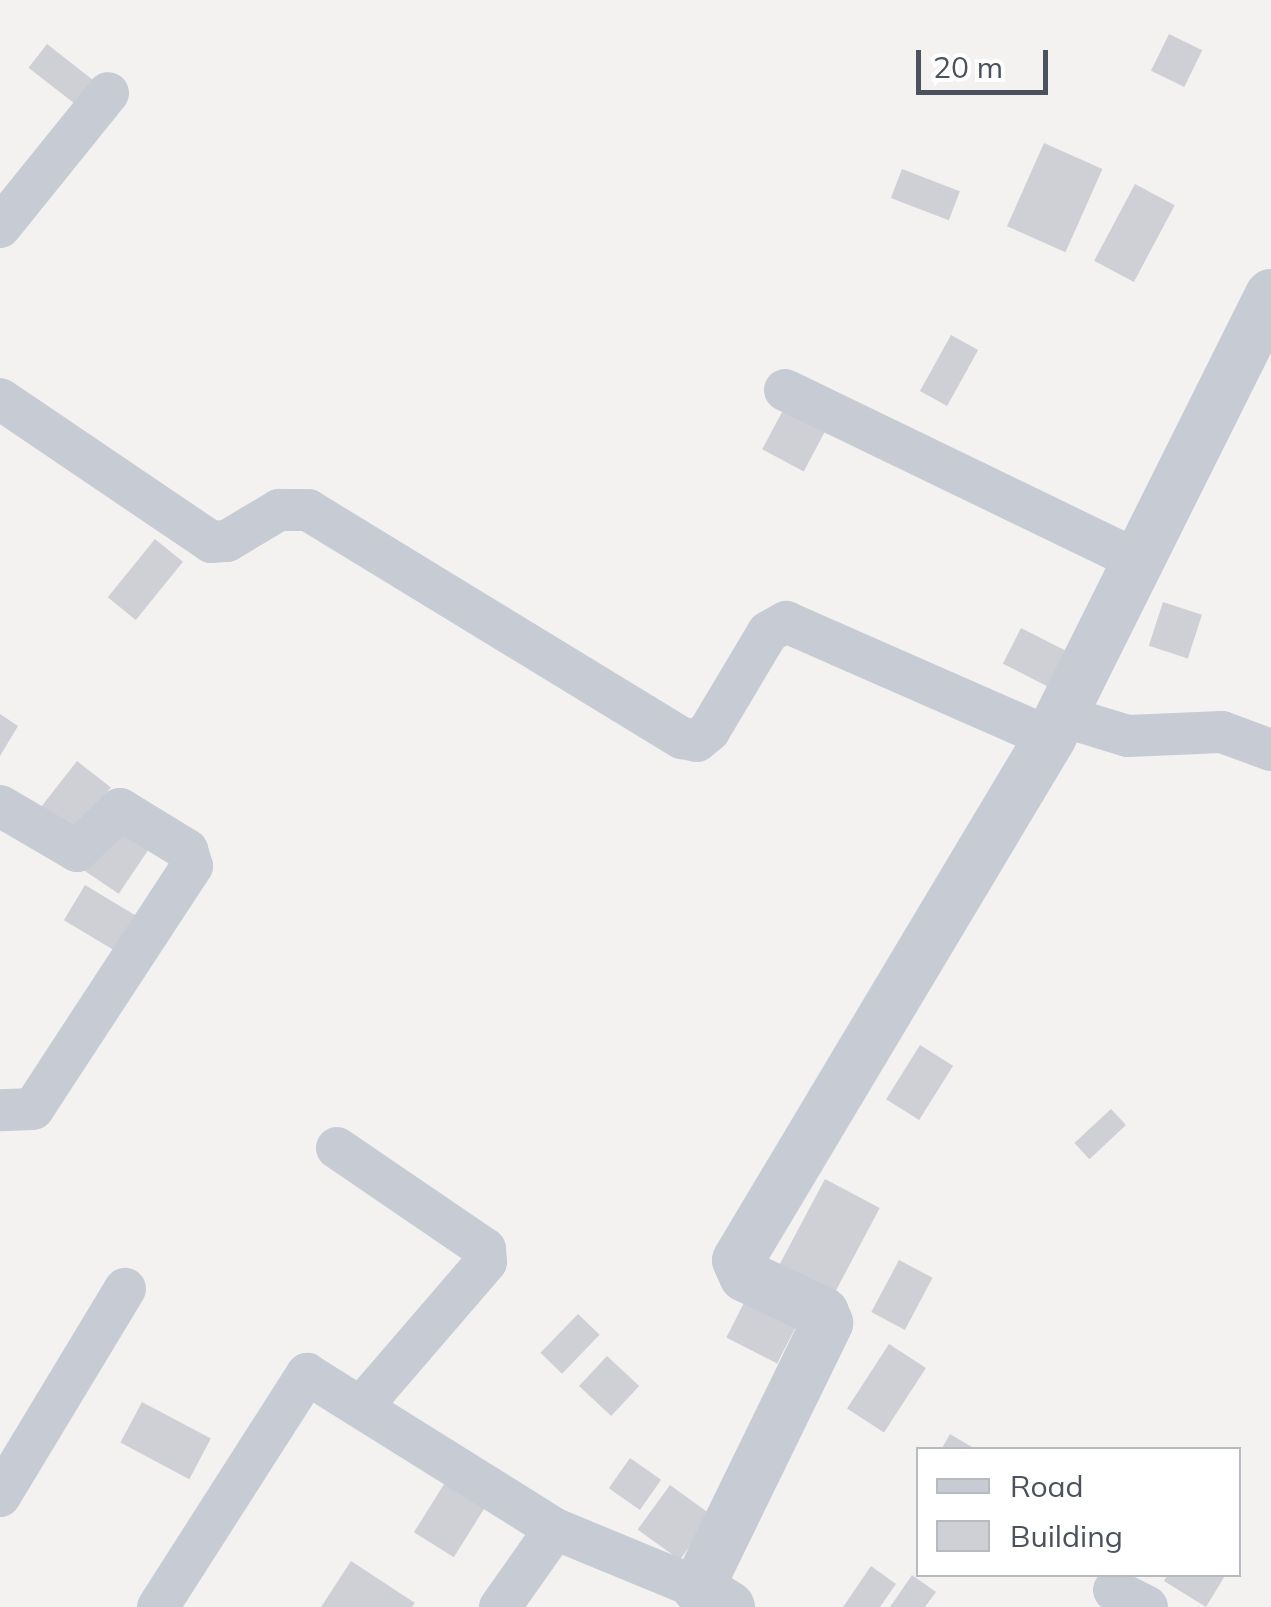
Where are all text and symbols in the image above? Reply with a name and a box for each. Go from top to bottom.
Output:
scale bar [921,30,1054,92]
text: 20 m [933,48,1003,86]
legend [916,1447,1241,1577]
text: Road [1010,1467,1084,1505]
text: Building [1010,1517,1123,1555]

